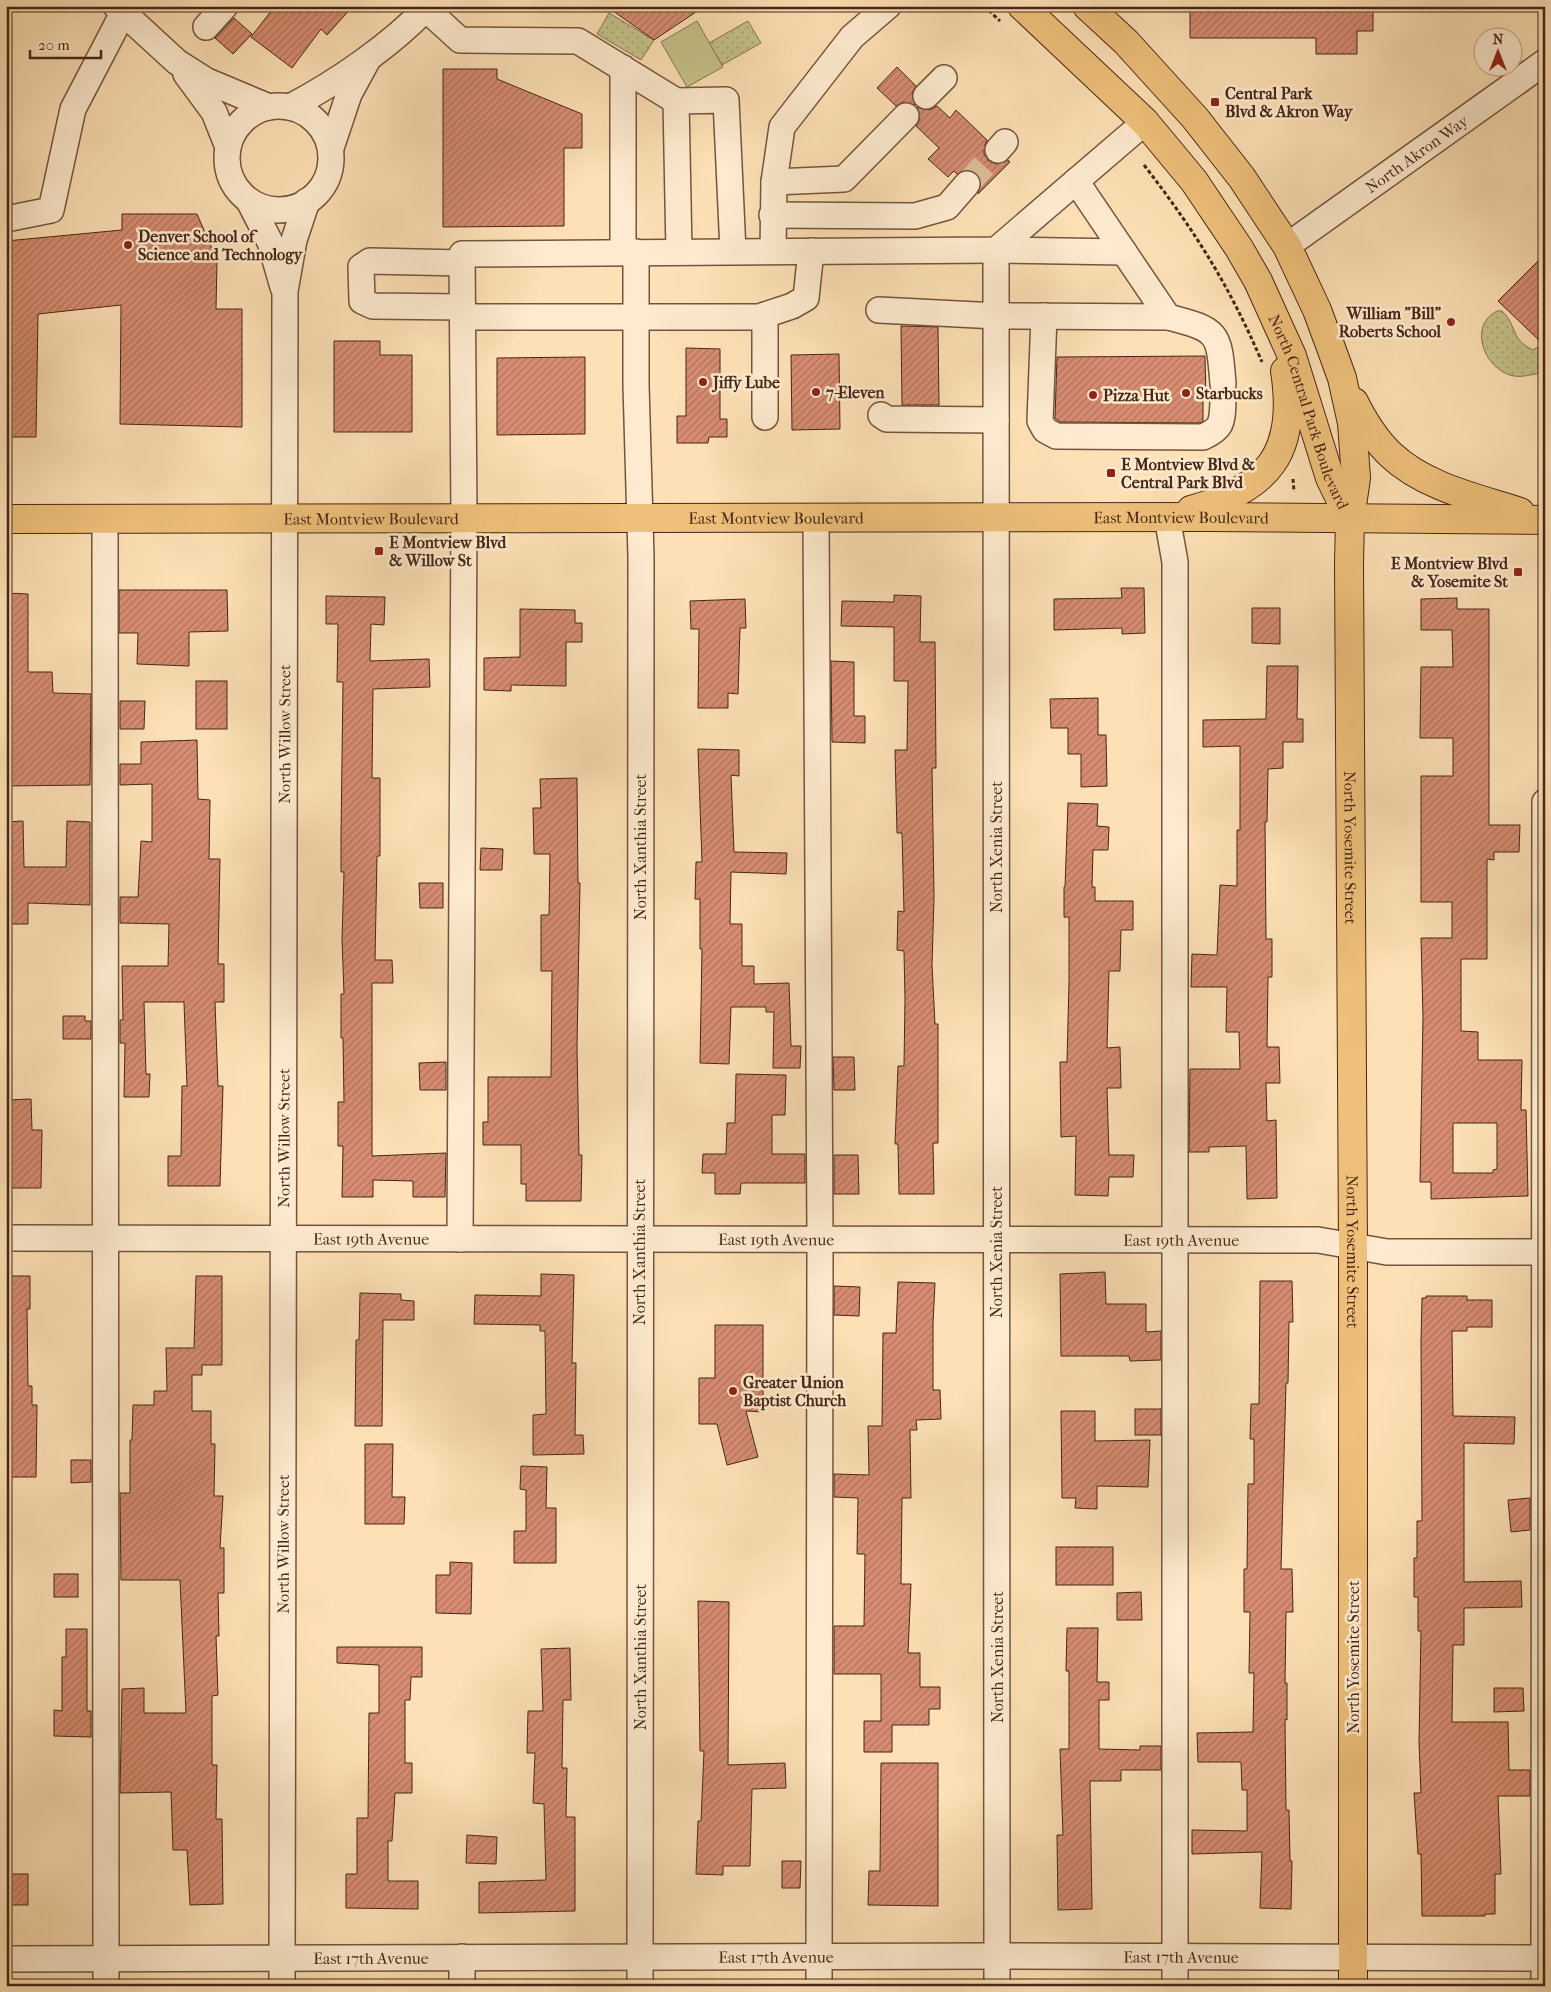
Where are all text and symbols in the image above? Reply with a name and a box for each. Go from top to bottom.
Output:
scale bar [30,28,101,60]
north arrow [1474,28,1524,78]
text: N [1493,31,1504,48]
text: 20 m [38,36,70,54]
place label: Central Park Blvd & Akron Way [1225,84,1354,122]
marker: Central Park Blvd & Akron Way [1209,96,1221,108]
street label: North Akron Way [1362,111,1472,197]
place label: Denver School of Science and Technology [138,227,304,265]
marker: Denver School of Science and Technology [122,239,134,251]
place label: William "Bill" Roberts School [1339,304,1442,341]
street label: North Central Park Boulevard [1264,311,1353,513]
marker: William "Bill" Roberts School [1445,316,1457,328]
place label: Jiffy Lube [711,373,780,393]
marker: Jiffy Lube [697,376,709,388]
place label: 7-Eleven [825,383,885,402]
place label: Starbucks [1196,384,1263,403]
marker: 7-Eleven [810,386,822,398]
place label: Pizza Hut [1103,386,1170,405]
marker: Starbucks [1180,387,1192,399]
marker: Pizza Hut [1087,389,1099,401]
place label: E Montview Blvd & Central Park Blvd [1121,455,1255,492]
marker: E Montview Blvd & Central Park Blvd [1105,467,1117,479]
street label: East Montview Boulevard [1093,508,1269,528]
street label: East Montview Boulevard [283,509,459,529]
street label: East Montview Boulevard [688,509,864,528]
place label: E Montview Blvd & Willow St [389,533,508,570]
marker: E Montview Blvd & Willow St [373,545,385,557]
place label: E Montview Blvd & Yosemite St [1391,554,1509,591]
marker: E Montview Blvd & Yosemite St [1512,566,1524,578]
street label: North Willow Street [275,664,294,804]
street label: North Yosemite Street [1340,771,1360,925]
street label: North Xanthia Street [631,774,650,920]
street label: North Xenia Street [987,781,1006,913]
street label: North Willow Street [274,1068,294,1208]
street label: North Yosemite Street [1343,1175,1362,1329]
street label: North Xanthia Street [630,1179,649,1325]
street label: North Xenia Street [987,1186,1006,1318]
street label: East 19th Avenue [313,1229,429,1249]
street label: East 19th Avenue [718,1230,834,1249]
street label: East 19th Avenue [1123,1231,1239,1250]
place label: Greater Union Baptist Church [743,1373,847,1411]
marker: Greater Union Baptist Church [727,1385,739,1397]
street label: North Willow Street [274,1474,293,1614]
street label: North Yosemite Street [1344,1580,1363,1734]
street label: North Xanthia Street [631,1584,650,1730]
street label: North Xenia Street [988,1591,1007,1723]
street label: East 17th Avenue [718,1947,834,1967]
street label: East 17th Avenue [1123,1947,1239,1967]
street label: East 17th Avenue [313,1949,429,1968]

